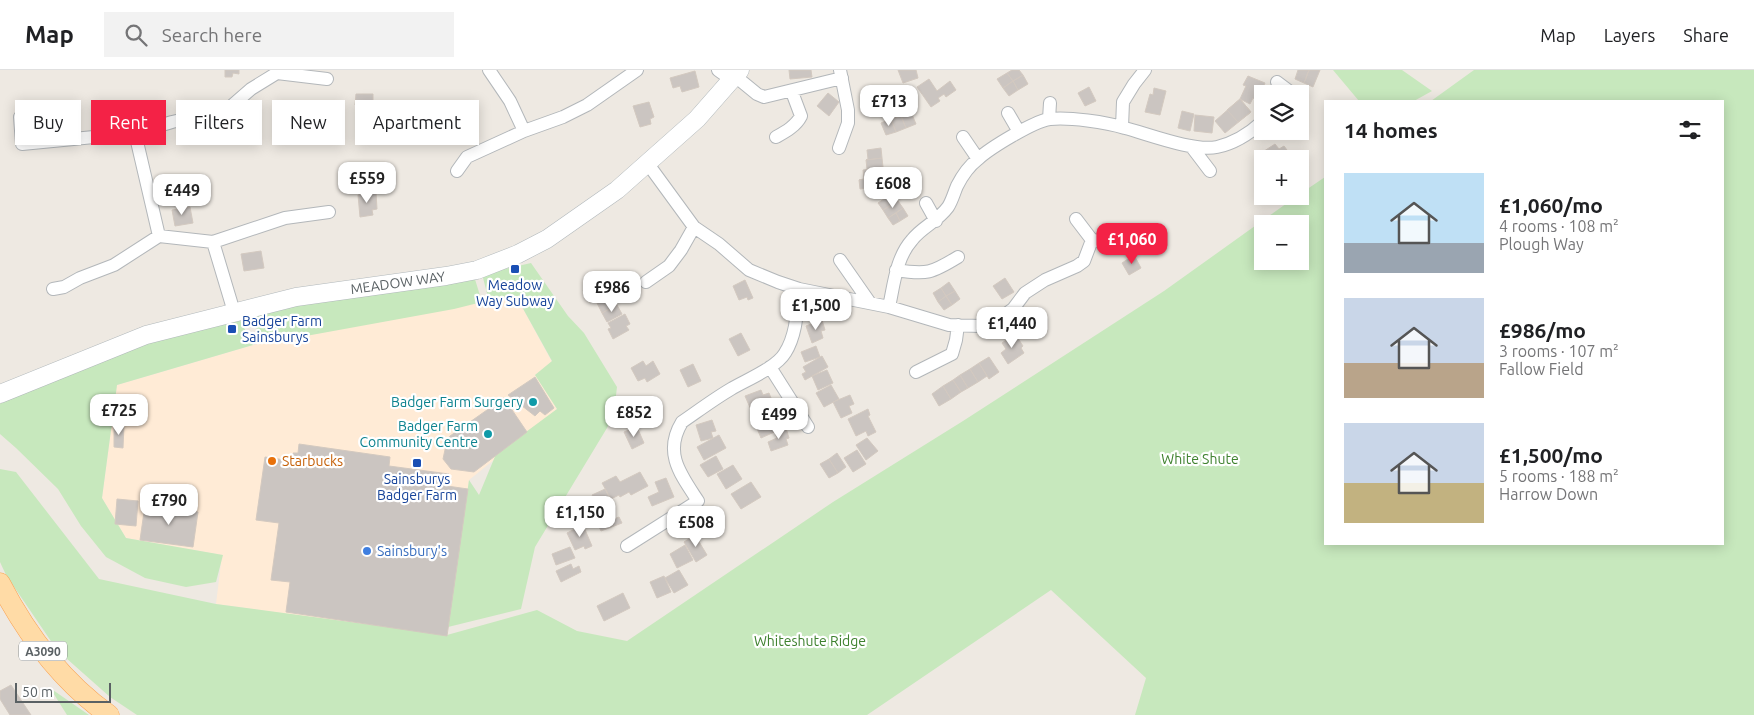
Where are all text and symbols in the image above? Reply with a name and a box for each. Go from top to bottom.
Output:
search box [104,12,454,57]
text: Map [25,21,74,48]
icon: search [122,21,150,49]
text: Search here [162,24,262,46]
text: Map [1540,25,1576,45]
text: Layers [1604,25,1655,45]
text: Share [1683,25,1729,45]
pin: £713 [859,85,919,127]
map controls [1254,85,1309,270]
button: layers [1254,85,1309,140]
text: £713 [871,92,907,110]
chip: Buy [15,100,81,145]
chip: Rent [91,100,166,145]
chip: Filters [176,100,262,145]
chip: New [272,100,345,145]
chip: Apartment [355,100,479,145]
icon: filters [1676,116,1704,144]
text: 14 homes [1344,118,1438,142]
button: + [1254,150,1309,205]
pin: £559 [337,162,397,204]
pin: £608 [863,166,923,209]
text: £559 [349,169,385,187]
pin: £449 [152,174,212,216]
text: £608 [875,174,911,192]
text: £449 [164,181,200,199]
icon: home [1384,193,1444,253]
text: £1,060/mo [1499,193,1603,217]
button: − [1254,215,1309,270]
text: 4 rooms · 108 m² [1499,217,1619,235]
pin: £1,060 [1091,222,1173,265]
text: £1,060 [1107,230,1157,248]
text: Plough Way [1499,235,1584,253]
marker: Meadow Way Subway [509,263,521,275]
street label: MEADOW WAY [350,268,446,297]
pin: £986 [582,270,642,313]
place label: Meadow Way Subway [476,277,554,309]
text: £986 [594,278,630,296]
pin: £1,500 [775,288,857,331]
text: £1,500 [791,296,841,314]
pin: £1,440 [971,306,1053,349]
place label: Badger Farm Sainsburys [242,313,322,345]
text: £1,440 [987,314,1037,332]
icon: home [1384,318,1444,378]
text: £986/mo [1499,318,1586,342]
marker: Badger Farm Sainsburys [226,323,238,335]
text: 3 rooms · 107 m² [1499,342,1619,360]
text: Fallow Field [1499,360,1584,378]
pin: £725 [89,394,149,436]
place label: Badger Farm Surgery [391,394,523,410]
marker: Badger Farm Surgery [527,396,539,408]
pin: £852 [604,396,664,438]
pin: £499 [749,398,809,440]
text: £725 [101,401,137,419]
text: £852 [616,403,652,421]
text: £499 [761,405,797,423]
place label: Badger Farm Community Centre [359,418,478,450]
marker: Badger Farm Community Centre [482,428,494,440]
icon: home [1384,443,1444,503]
text: £1,500/mo [1499,443,1603,467]
park label: White Shute [1161,451,1239,467]
place label: Starbucks [282,453,343,469]
marker: Starbucks [266,455,278,467]
marker: Sainsburys Badger Farm [411,457,423,469]
text: 5 rooms · 188 m² [1499,467,1619,485]
place label: Sainsburys Badger Farm [377,471,457,503]
pin: £790 [139,484,199,526]
text: Harrow Down [1499,485,1598,503]
text: £790 [151,491,187,509]
pin: £1,150 [539,496,621,538]
text: £1,150 [555,503,605,521]
pin: £508 [666,506,726,548]
text: £508 [678,513,714,531]
place label: Sainsbury's [377,543,447,559]
marker: Sainsbury's [361,545,373,557]
park label: Whiteshute Ridge [754,633,866,649]
road number: A3090 [19,642,67,660]
scale bar [15,680,111,703]
text: 50 m [22,684,53,700]

